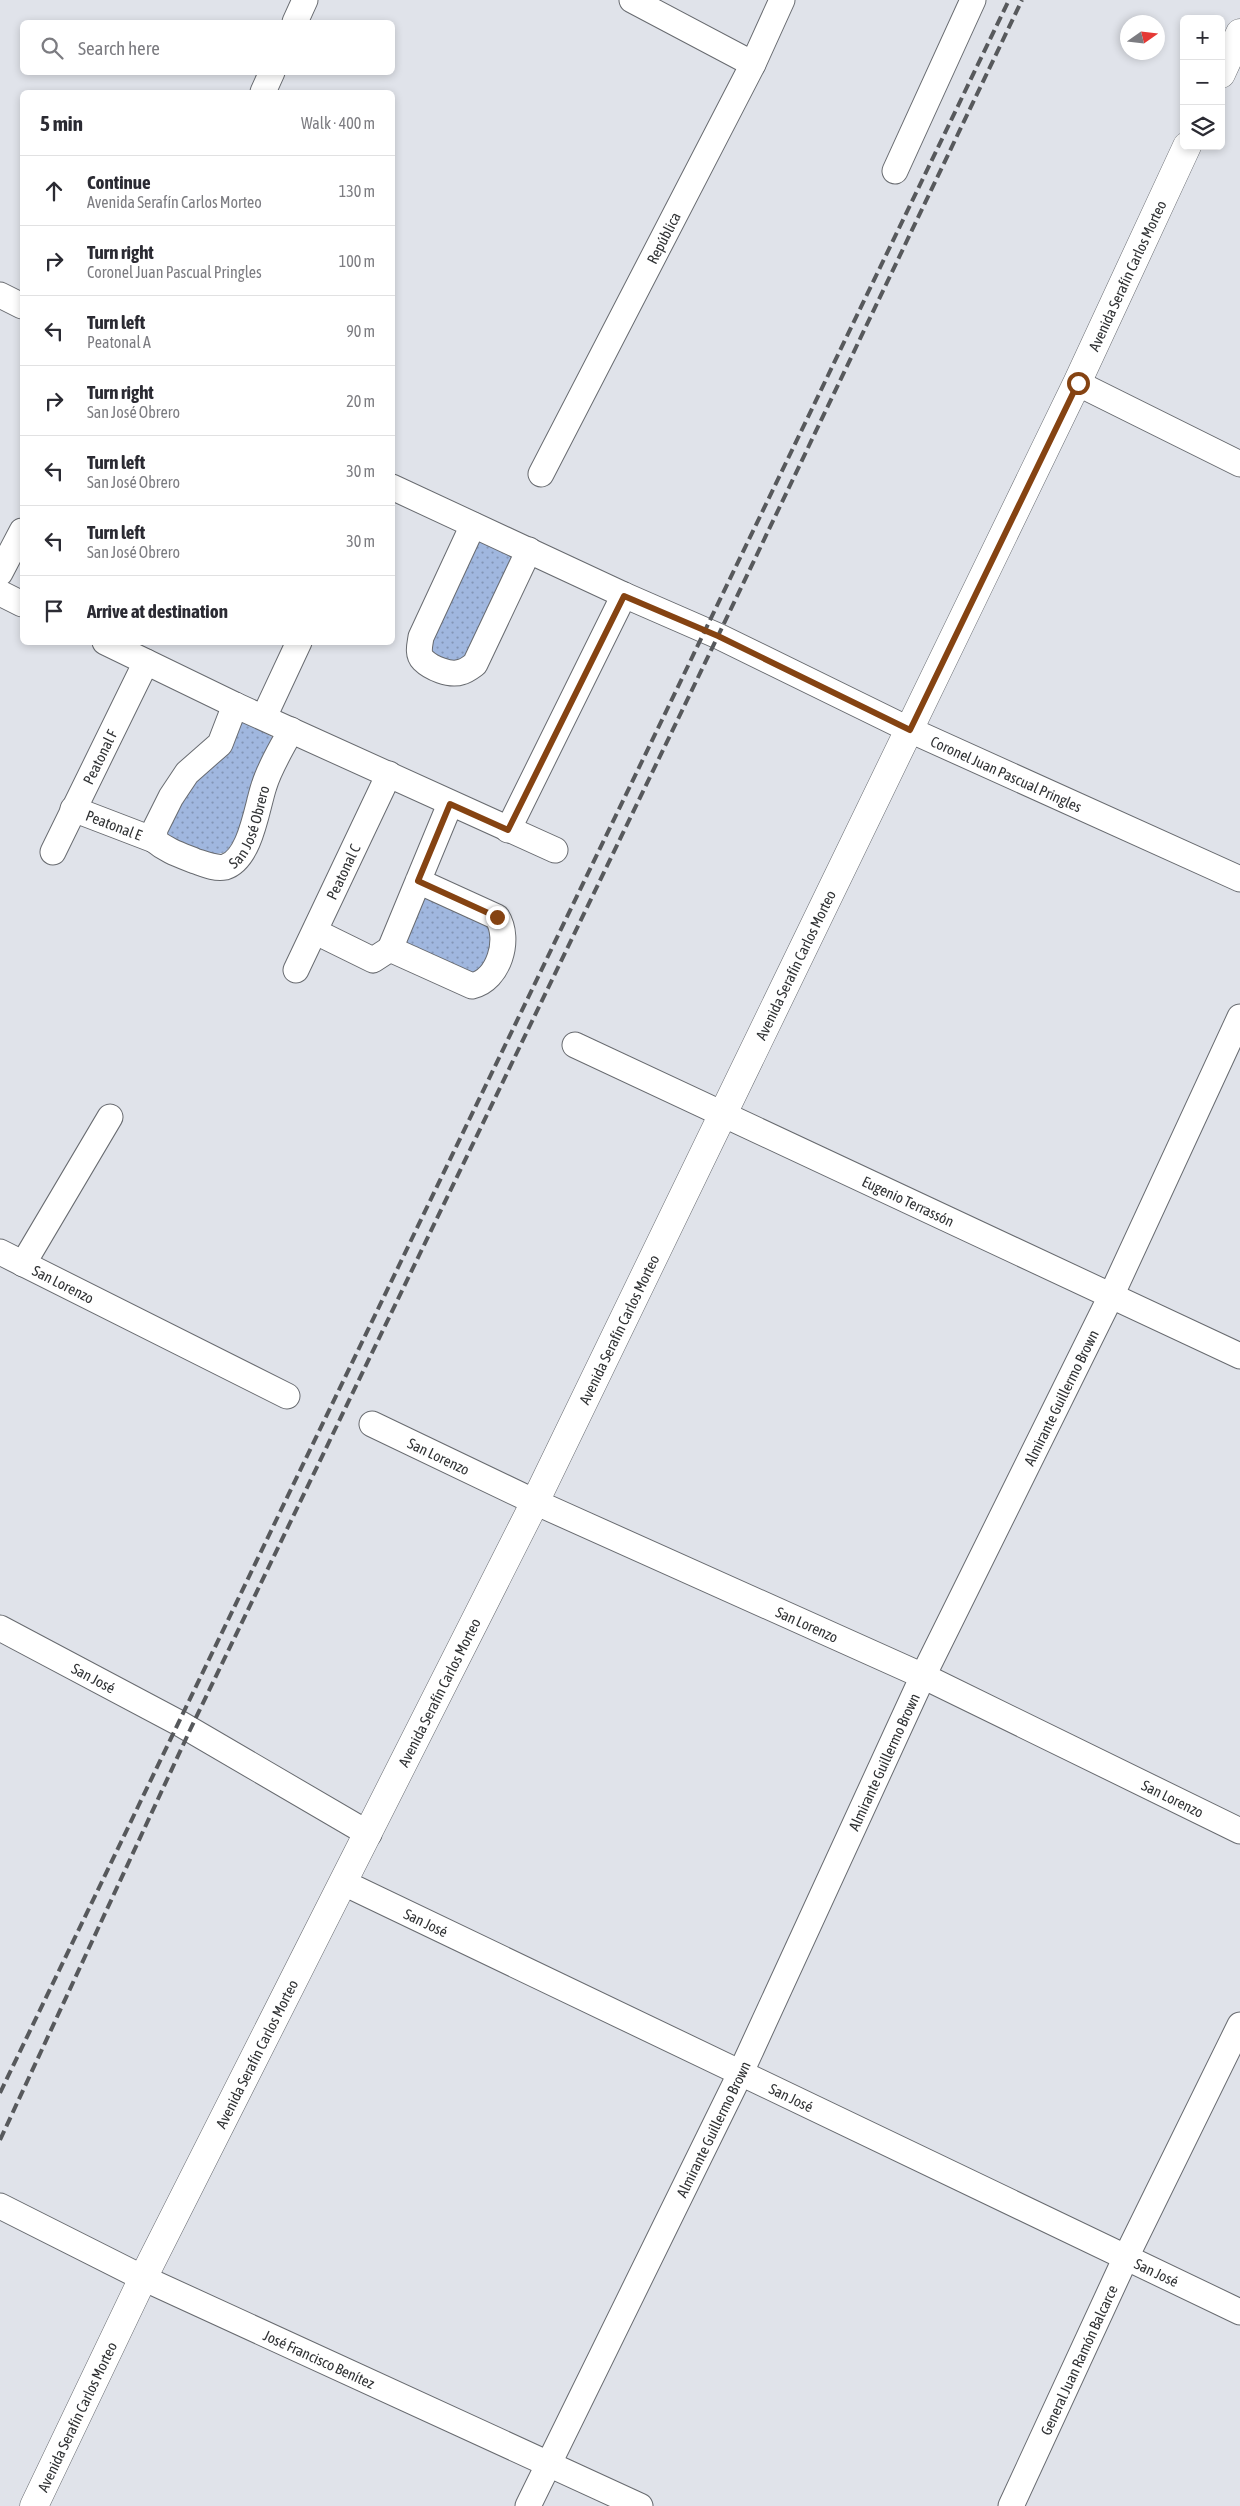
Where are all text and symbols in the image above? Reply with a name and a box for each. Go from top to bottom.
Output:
north arrow [1120,15,1165,60]
map controls [1180,15,1225,150]
button: + [1180,15,1225,60]
search box [20,20,395,75]
icon: search [38,34,66,62]
text: Search here [78,37,160,59]
button: − [1180,60,1225,105]
button: layers [1180,105,1225,150]
text: 5 min [40,111,83,135]
text: Walk · 400 m [301,114,375,132]
text: Continue [87,171,151,193]
icon: ahead [40,177,68,205]
text: 130 m [339,182,375,200]
text: Avenida Serafín Carlos Morteo [87,193,262,211]
street label: Avenida Serafín Carlos Morteo [1085,197,1169,353]
street label: República [643,209,684,266]
text: Turn right [87,241,154,263]
icon: right [40,247,68,275]
text: 100 m [339,252,375,270]
text: Coronel Juan Pascual Pringles [87,263,262,281]
text: Turn left [87,311,145,333]
icon: left [40,317,68,345]
text: 90 m [346,322,375,340]
text: Peatonal A [87,333,151,351]
route start [1067,372,1090,395]
text: Turn right [87,381,154,403]
icon: right [40,387,68,415]
text: 20 m [346,392,375,410]
text: San José Obrero [87,403,180,421]
text: Turn left [87,451,145,473]
icon: left [40,457,68,485]
text: 30 m [346,462,375,480]
text: San José Obrero [87,473,180,491]
text: Turn left [87,521,145,543]
icon: left [40,527,68,555]
text: 30 m [346,532,375,550]
text: San José Obrero [87,543,180,561]
icon: arrive [40,597,68,625]
text: Arrive at destination [87,600,228,622]
street label: Peatonal F [79,727,120,787]
street label: Coronel Juan Pascual Pringles [928,732,1085,815]
street label: San José Obrero [225,783,272,872]
street label: Peatonal E [84,806,145,843]
street label: Peatonal C [322,841,363,902]
street label: Avenida Serafín Carlos Morteo [752,887,839,1042]
route end [486,906,509,929]
street label: Eugenio Terrassón [860,1172,957,1230]
street label: Avenida Serafín Carlos Morteo [575,1252,662,1407]
street label: San Lorenzo [30,1261,97,1306]
street label: Almirante Guillermo Brown [1020,1327,1102,1468]
street label: San Lorenzo [405,1434,472,1478]
street label: San Lorenzo [773,1603,841,1645]
street label: Avenida Serafín Carlos Morteo [394,1615,484,1769]
street label: San José [69,1659,118,1696]
street label: Almirante Guillermo Brown [845,1690,923,1833]
street label: San Lorenzo [1139,1776,1206,1820]
street label: San José [401,1905,451,1940]
street label: Avenida Serafín Carlos Morteo [212,1977,301,2131]
street label: Almirante Guillermo Brown [672,2058,753,2200]
street label: San José [767,2079,816,2115]
street label: San José [1132,2254,1182,2290]
street label: General Juan Ramón Balcarce [1037,2282,1121,2438]
street label: José Francisco Benítez [261,2326,378,2392]
street label: Avenida Serafín Carlos Morteo [34,2339,120,2494]

